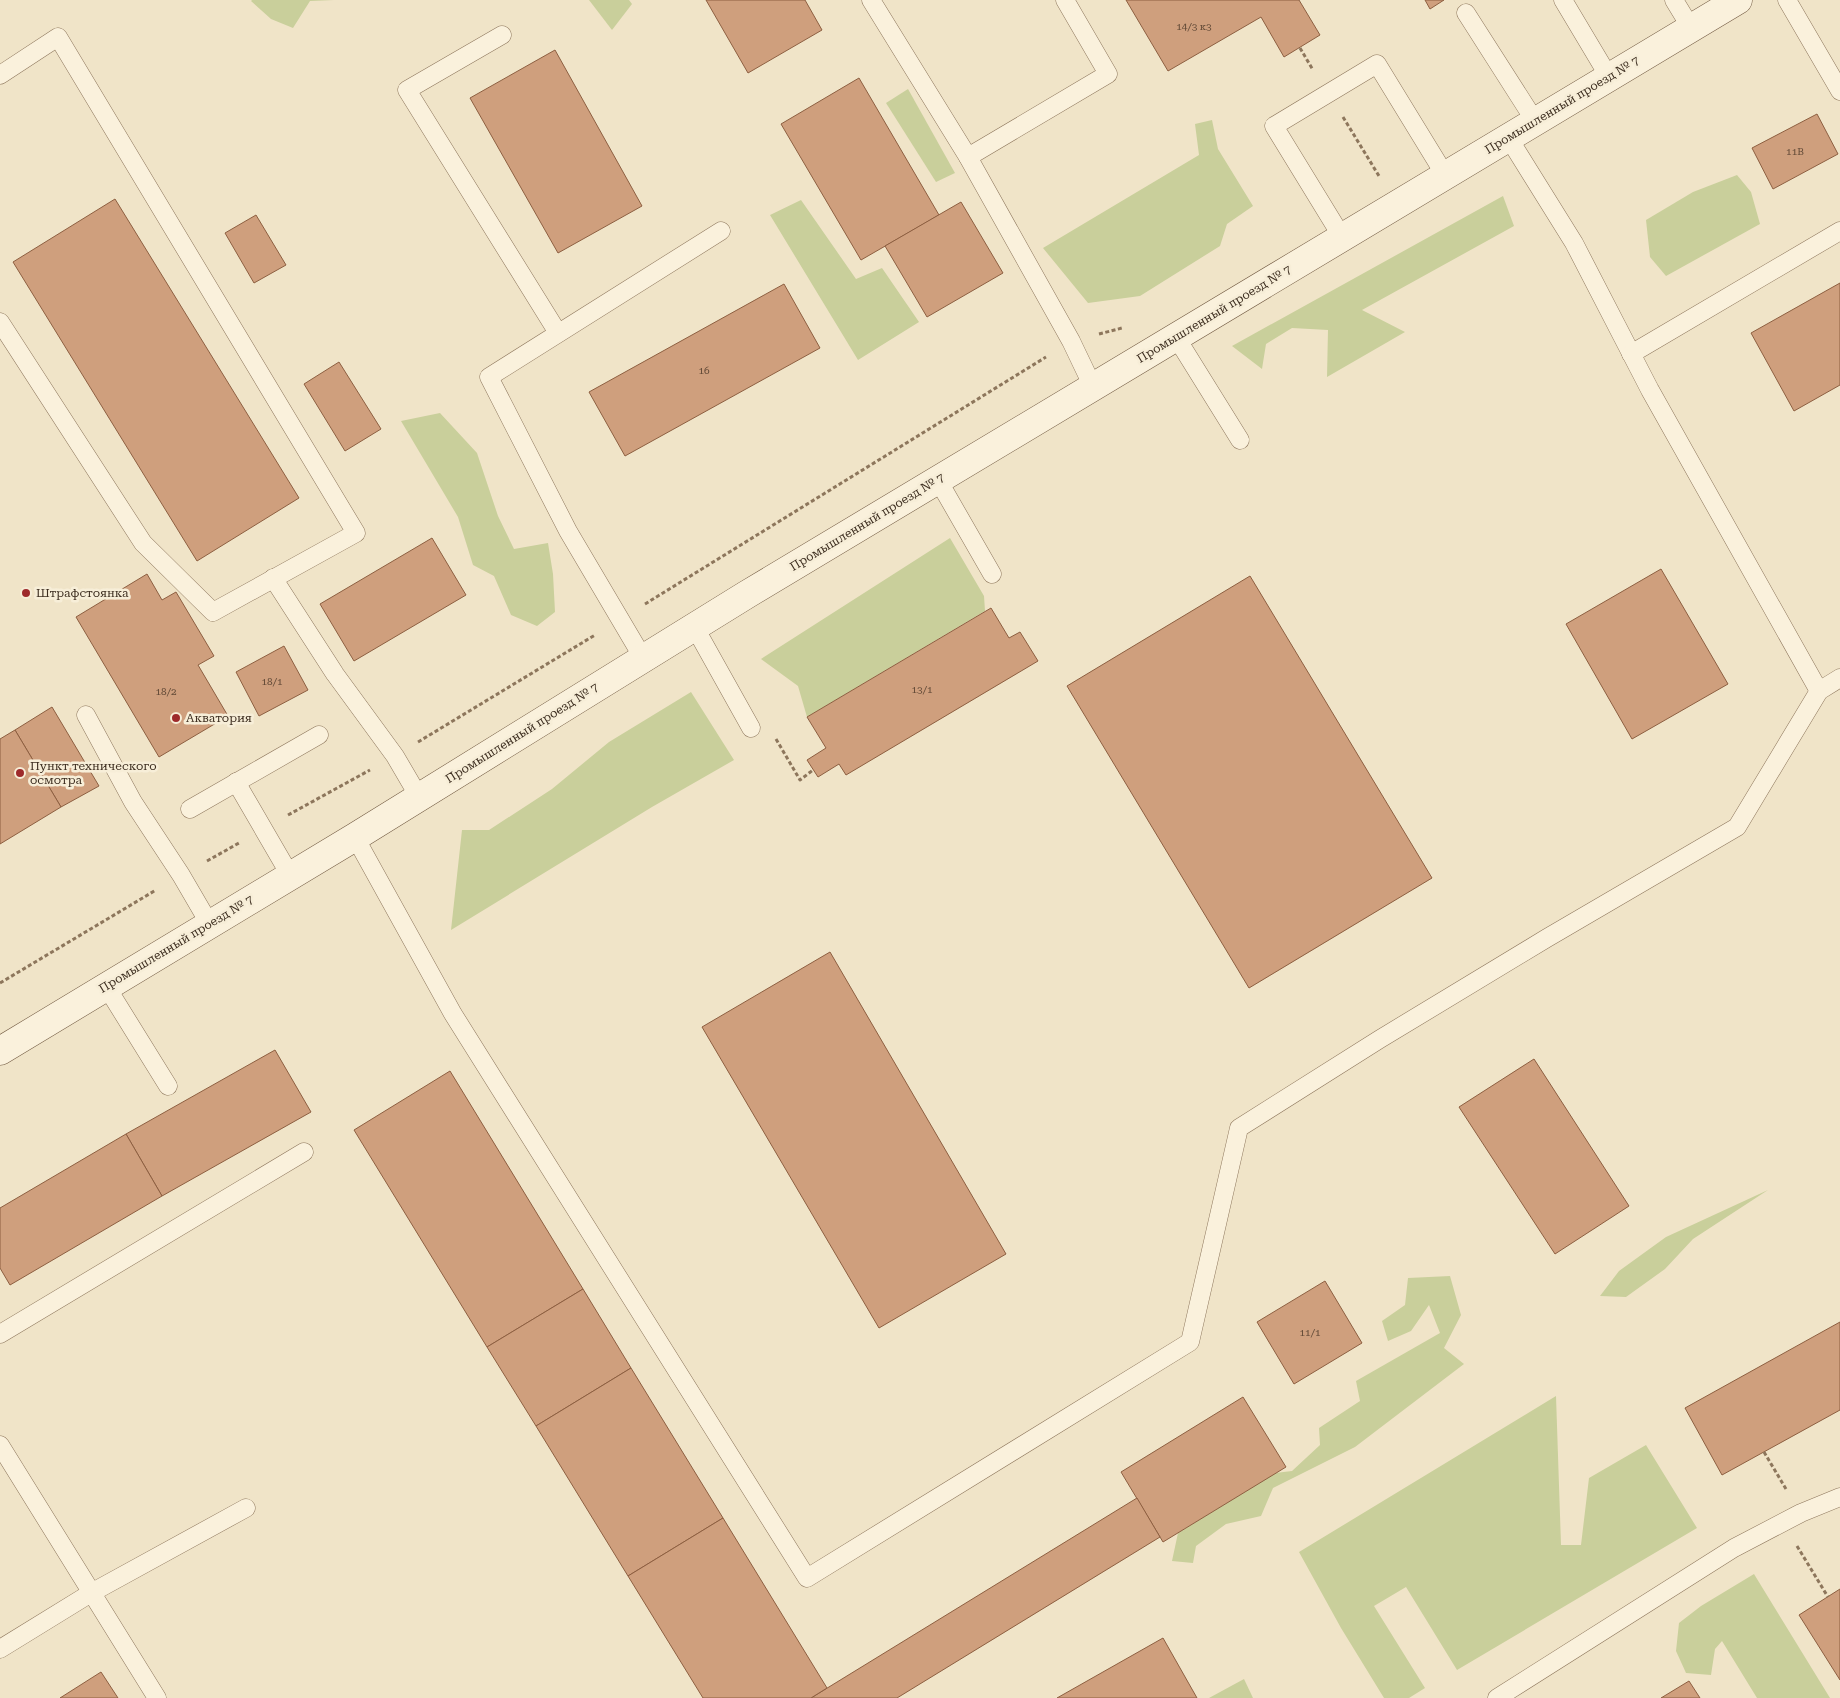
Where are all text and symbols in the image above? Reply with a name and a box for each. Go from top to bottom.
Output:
house number: 14/3 к3 [1176,21,1212,32]
street label: Промышленный проезд № 7 [1482,53,1642,157]
house number: 11В [1786,146,1804,157]
street label: Промышленный проезд № 7 [1134,262,1294,366]
house number: 16 [698,365,710,376]
street label: Промышленный проезд № 7 [787,470,947,574]
place label: Штрафстоянка [36,586,129,600]
marker: Штрафстоянка [20,587,32,599]
house number: 18/1 [262,676,283,687]
street label: Промышленный проезд № 7 [443,680,601,786]
house number: 13/1 [912,684,933,695]
house number: 18/2 [156,686,177,697]
place label: Акватория [186,711,252,725]
marker: Акватория [170,712,182,724]
place label: Пункт технического осмотра [30,759,157,787]
marker: Пункт технического осмотра [14,767,26,779]
street label: Промышленный проезд № 7 [96,892,256,996]
house number: 11/1 [1300,1327,1321,1338]

